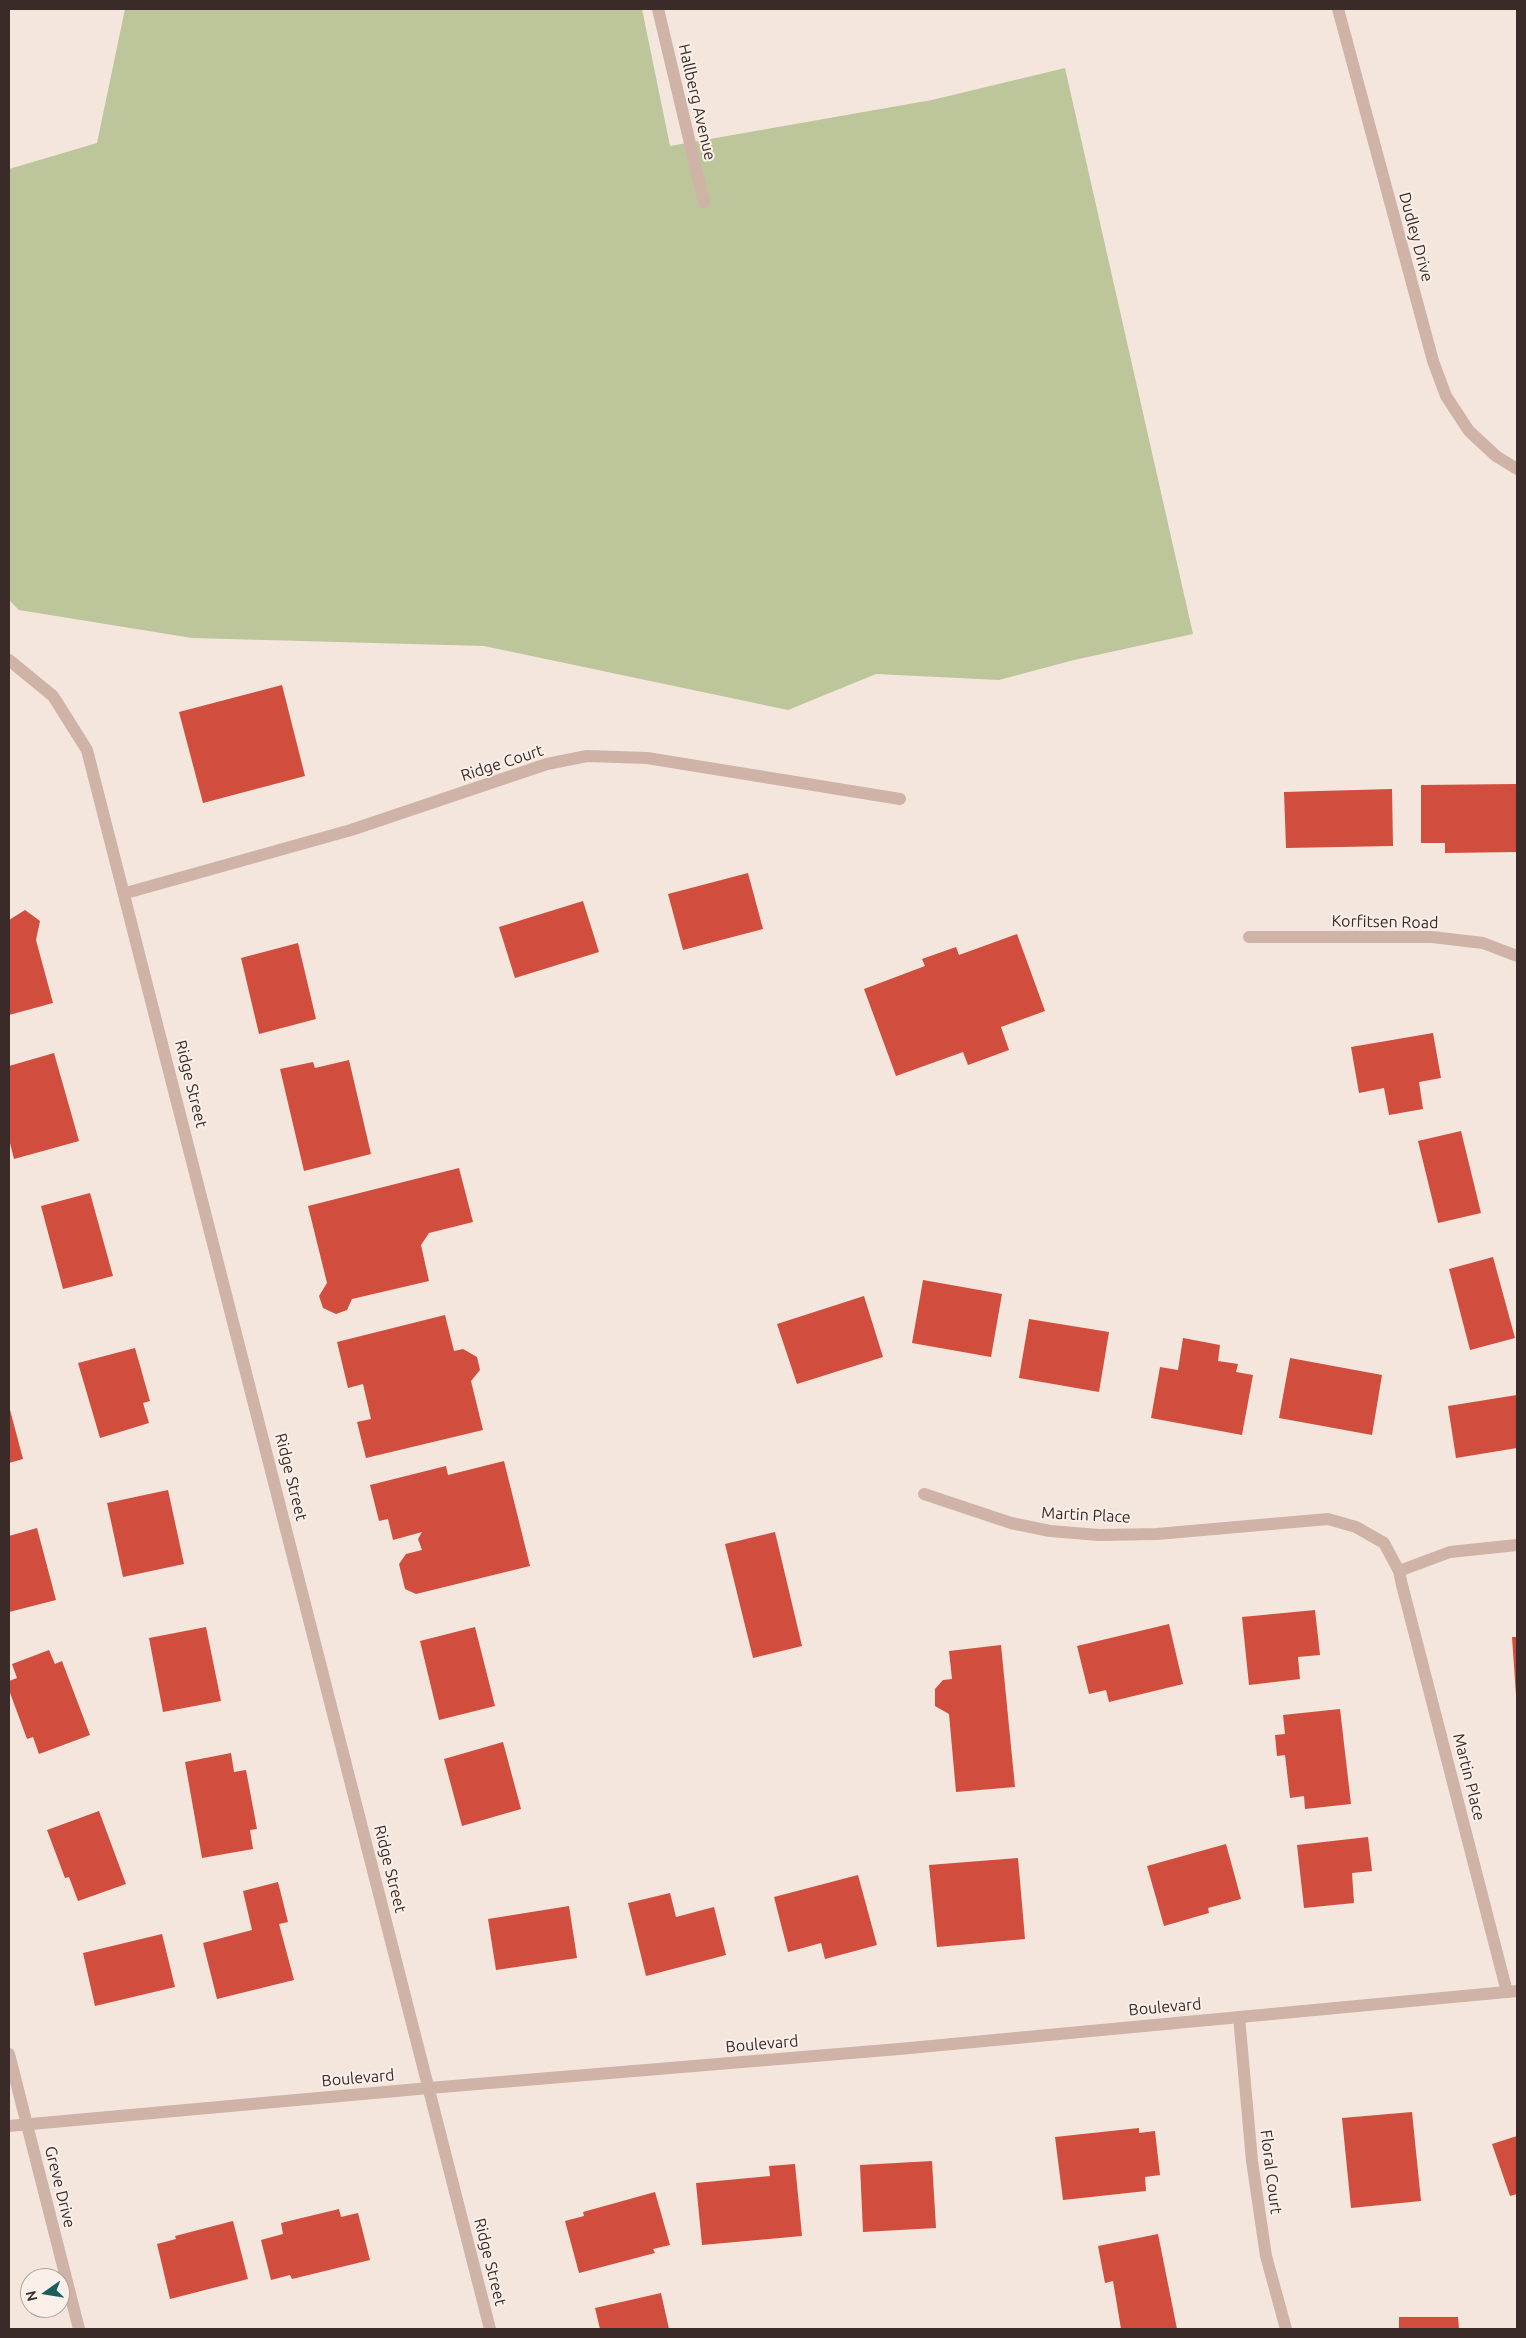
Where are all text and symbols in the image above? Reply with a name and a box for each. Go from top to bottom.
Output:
street label: Hallberg Avenue [674,42,720,162]
street label: Dudley Drive [1395,190,1437,284]
street label: Ridge Court [458,741,546,785]
street label: Korfitsen Road [1331,911,1439,933]
street label: Ridge Street [171,1038,211,1130]
street label: Ridge Street [271,1431,311,1523]
street label: Martin Place [1041,1503,1131,1527]
street label: Martin Place [1449,1731,1489,1823]
street label: Ridge Street [370,1823,410,1915]
street label: Boulevard [1128,1994,1202,2020]
street label: Boulevard [725,2031,799,2057]
street label: Boulevard [321,2065,395,2091]
street label: Floral Court [1256,2129,1286,2215]
street label: Greve Drive [41,2144,79,2230]
street label: Ridge Street [470,2216,510,2308]
north arrow [20,2268,70,2318]
text: N [22,2289,40,2303]

